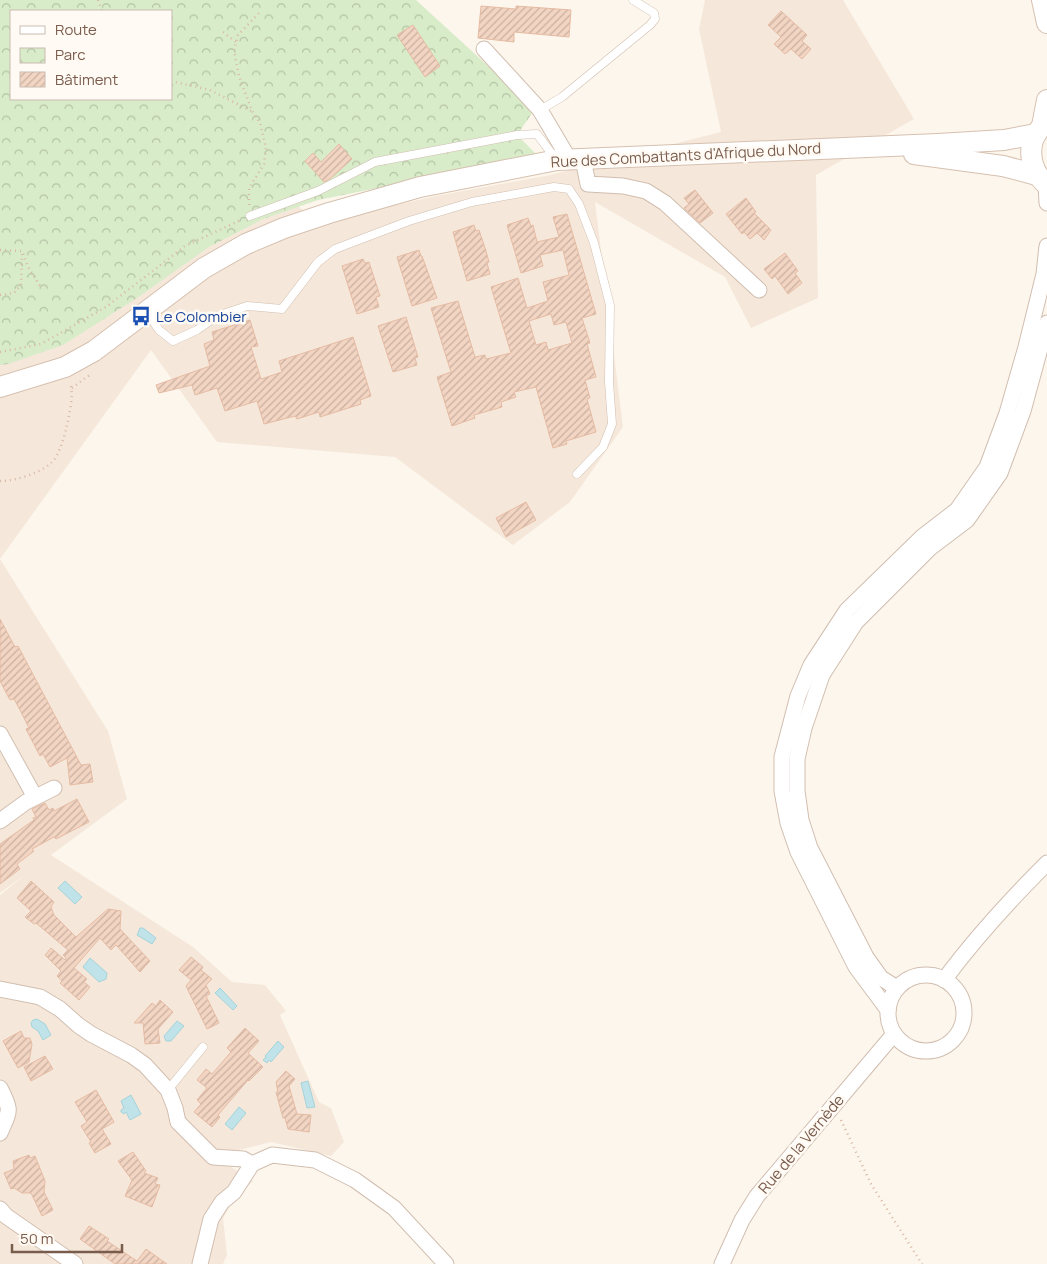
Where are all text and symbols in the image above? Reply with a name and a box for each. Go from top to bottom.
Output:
legend [10,10,172,100]
text: Route [55,19,97,40]
text: Parc [55,44,86,65]
text: Bâtiment [55,69,118,90]
street label: Rue des Combattants d'Afrique du Nord [550,137,822,173]
bus stop icon: Le Colombier [130,305,152,327]
place label: Le Colombier [156,306,247,327]
street label: Rue de la Vernède [753,1090,849,1198]
scale bar [12,1222,122,1254]
text: 50 m [20,1228,54,1249]

